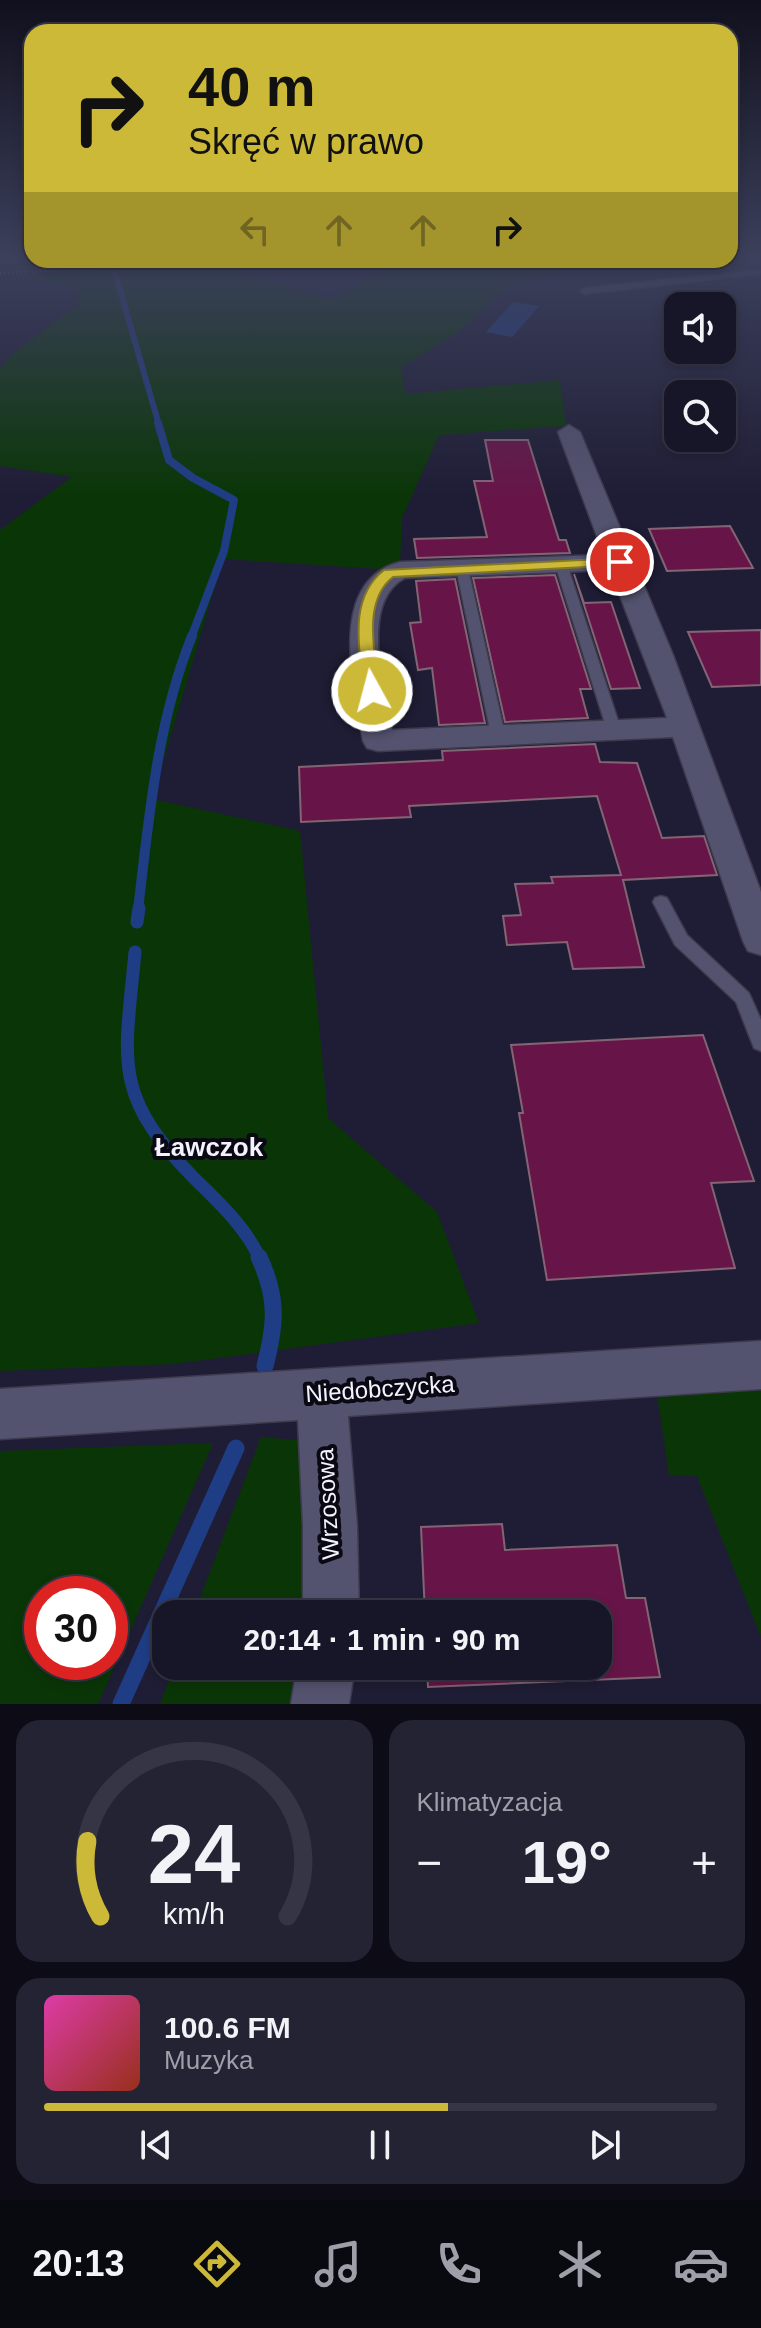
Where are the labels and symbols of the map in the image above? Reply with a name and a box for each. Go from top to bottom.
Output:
pin [586,528,654,596]
position arrow [330,649,414,733]
district label: Ławczok [155,1132,264,1162]
street label: Niedobczycka [305,1370,456,1407]
street label: Wrzosowa [311,1447,344,1560]
speed limit sign: 30 [24,1576,128,1680]

